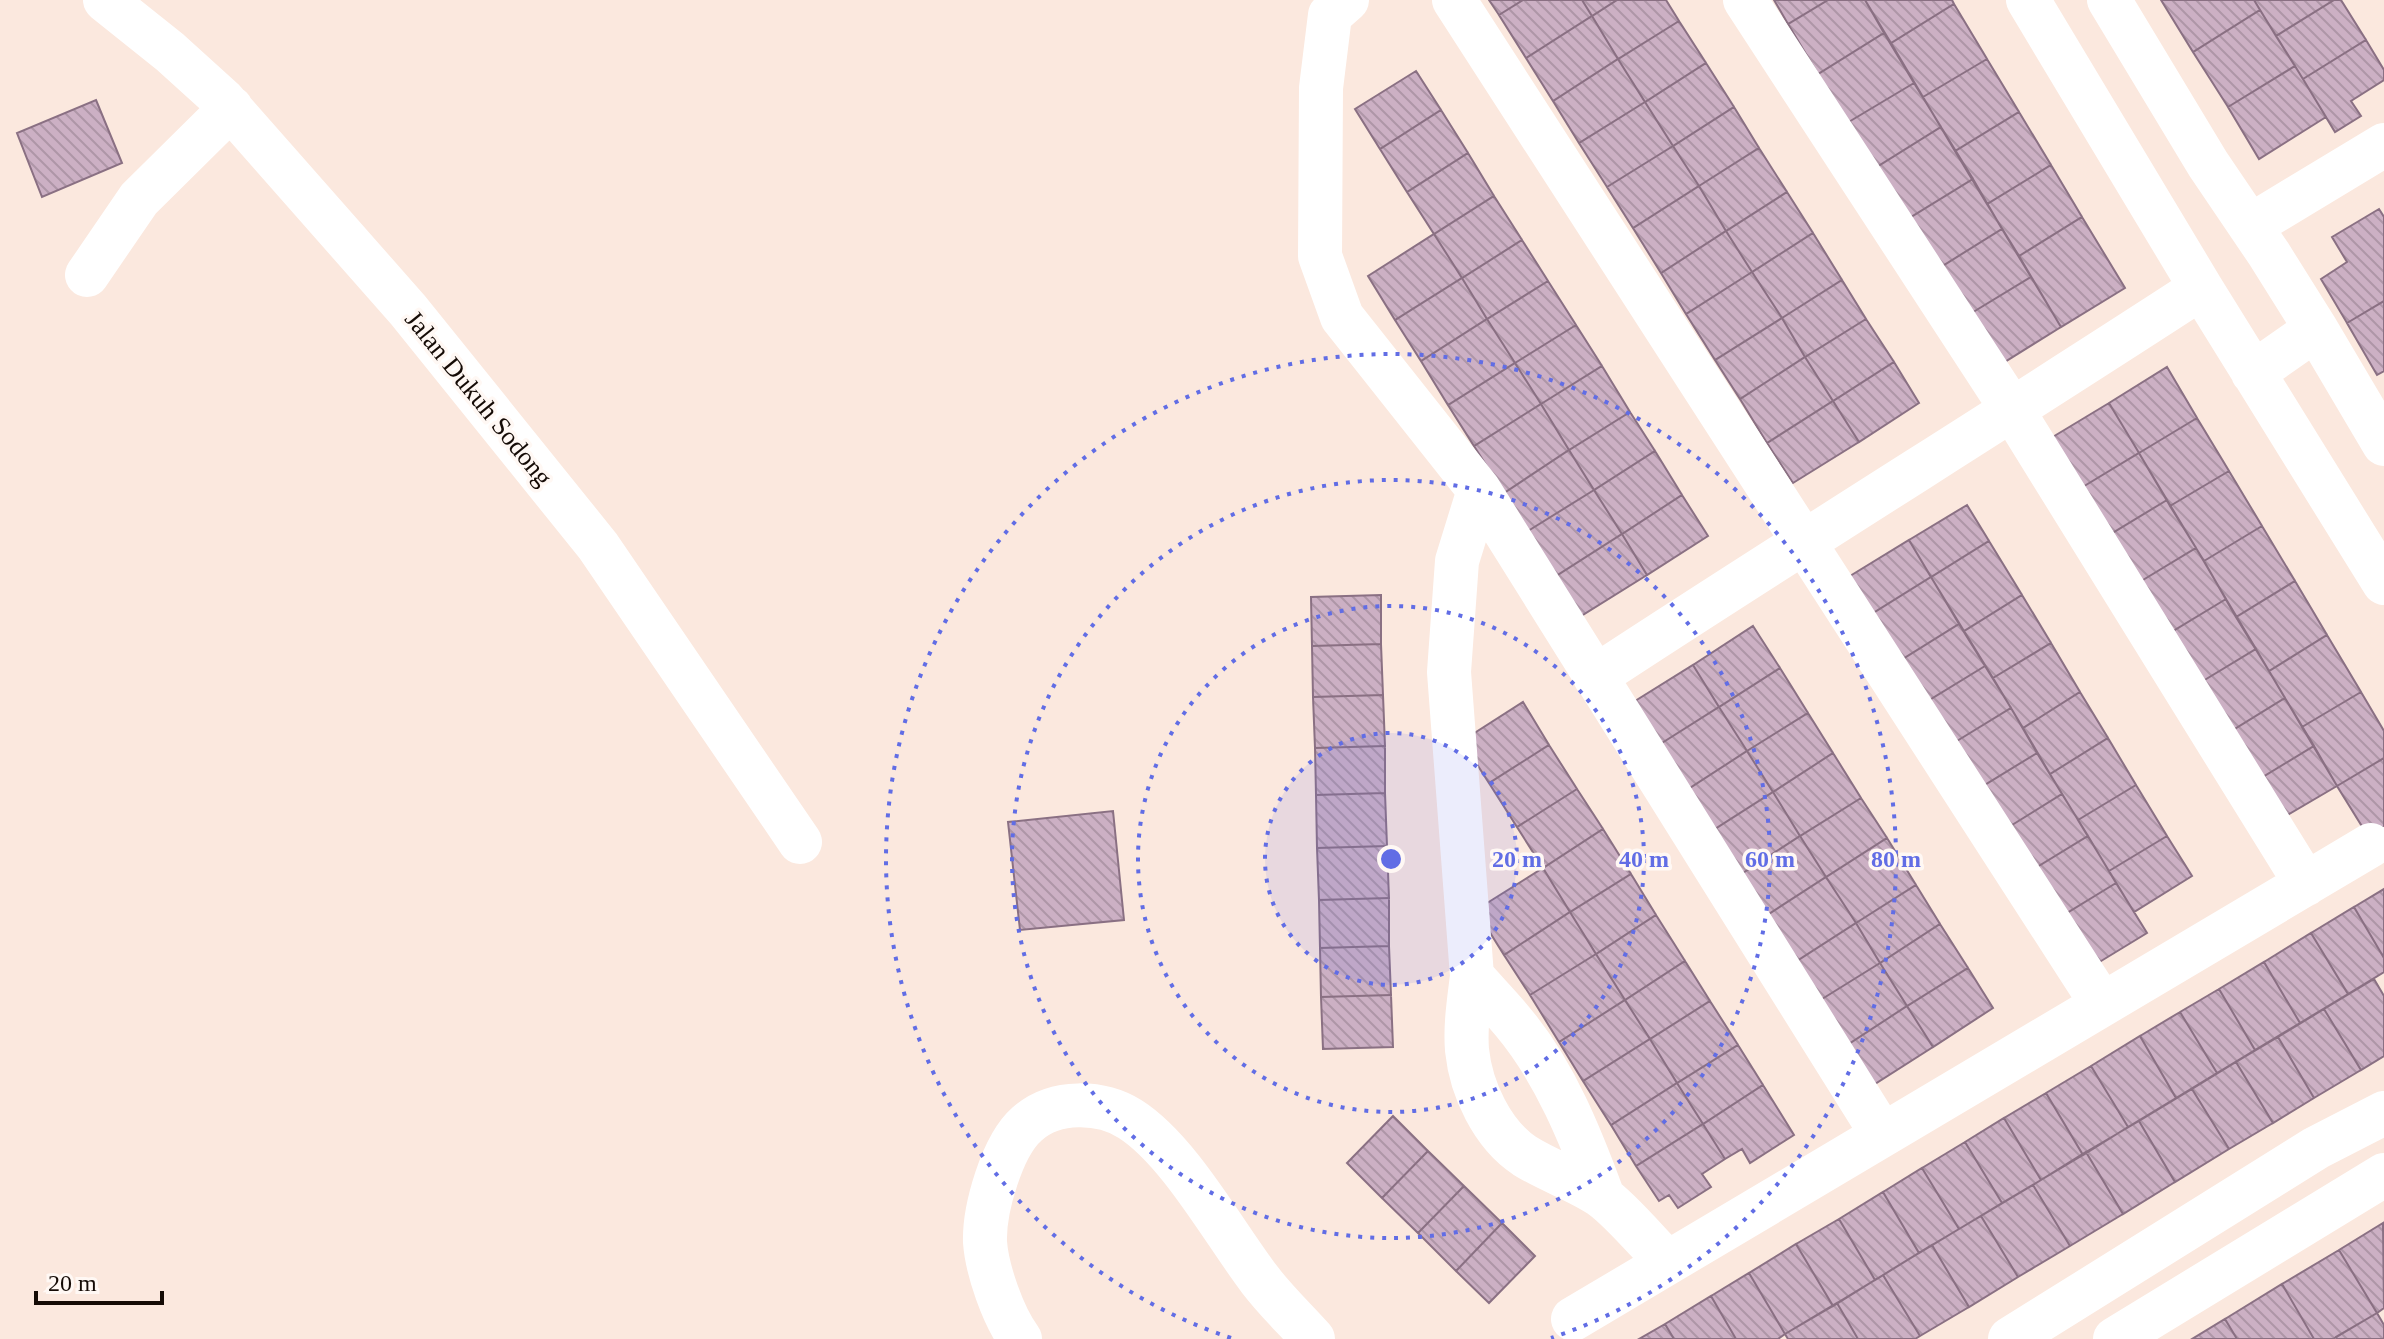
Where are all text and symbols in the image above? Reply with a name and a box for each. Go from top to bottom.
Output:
street label: Jalan Dukuh Sodong [399,305,558,492]
centre of rings [1377,845,1405,873]
text: 20 m [1492,846,1542,872]
text: 40 m [1619,846,1669,872]
text: 60 m [1745,846,1795,872]
text: 80 m [1871,846,1921,872]
scale bar [36,1255,162,1305]
text: 20 m [48,1270,97,1296]

